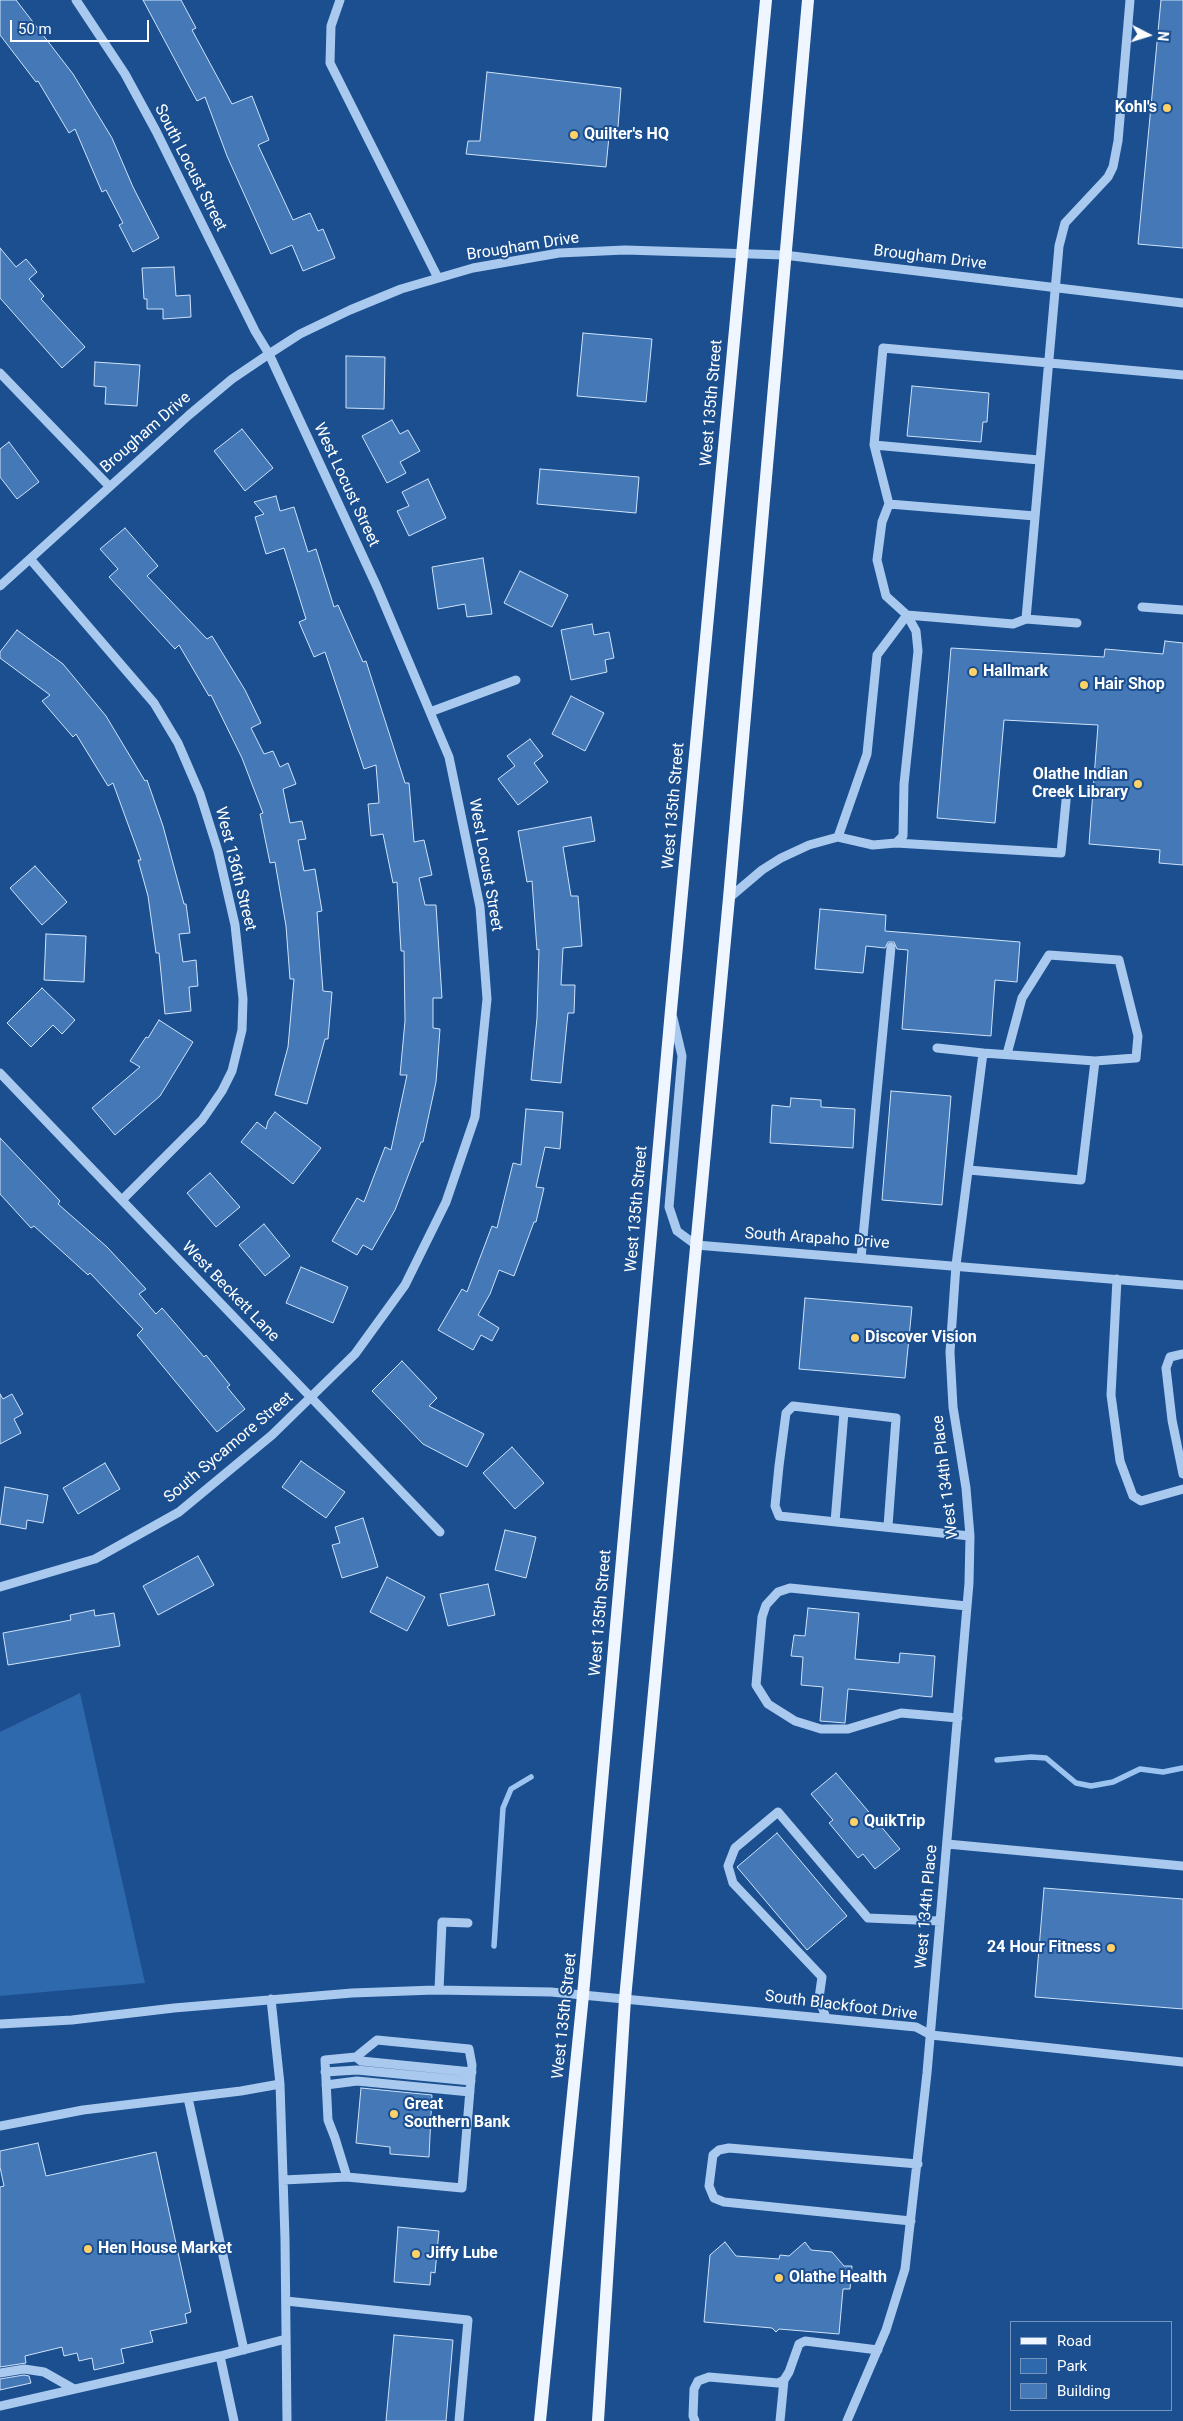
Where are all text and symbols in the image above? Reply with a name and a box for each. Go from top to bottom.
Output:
scale bar [12,10,151,42]
north arrow [1123,10,1173,60]
text: 50 m [18,20,52,38]
text: N [1155,31,1171,42]
place label: Kohl's [1115,98,1157,118]
street label: South Locust Street [150,101,230,235]
marker: Kohl's [1161,102,1173,114]
place label: Quilter's HQ [584,125,669,145]
marker: Quilter's HQ [568,129,580,141]
street label: Brougham Drive [465,229,581,265]
street label: Brougham Drive [872,242,988,274]
street label: West 135th Street [697,339,727,467]
street label: Brougham Drive [97,388,195,478]
street label: West Locust Street [309,420,383,550]
place label: Hallmark [983,662,1048,682]
marker: Hallmark [967,666,979,678]
place label: Hair Shop [1094,675,1165,695]
marker: Hair Shop [1078,679,1090,691]
street label: West 135th Street [659,742,689,870]
place label: Olathe Indian Creek Library [1032,765,1128,803]
marker: Olathe Indian Creek Library [1132,778,1144,790]
street label: West Locust Street [464,797,506,933]
street label: West 136th Street [210,805,260,933]
street label: West 135th Street [622,1145,652,1273]
street label: South Arapaho Drive [744,1224,890,1254]
street label: West Beckett Lane [177,1238,283,1346]
place label: Discover Vision [865,1328,977,1348]
marker: Discover Vision [849,1332,861,1344]
street label: South Sycamore Street [161,1388,297,1508]
street label: West 134th Place [929,1414,963,1540]
street label: West 135th Street [586,1549,616,1677]
place label: QuikTrip [864,1812,925,1832]
marker: QuikTrip [848,1816,860,1828]
street label: West 134th Place [912,1844,942,1970]
place label: 24 Hour Fitness [987,1938,1101,1958]
marker: 24 Hour Fitness [1105,1942,1117,1954]
street label: West 135th Street [549,1952,581,2080]
street label: South Blackfoot Drive [764,1987,918,2025]
place label: Great Southern Bank [404,2095,510,2133]
marker: Great Southern Bank [388,2108,400,2120]
place label: Hen House Market [98,2239,232,2259]
marker: Hen House Market [82,2243,94,2255]
place label: Jiffy Lube [426,2244,498,2264]
marker: Jiffy Lube [410,2248,422,2260]
place label: Olathe Health [789,2268,887,2288]
marker: Olathe Health [773,2272,785,2284]
legend [1010,2321,1173,2411]
text: Road [1057,2332,1091,2350]
text: Park [1057,2357,1087,2375]
text: Building [1057,2382,1111,2400]

